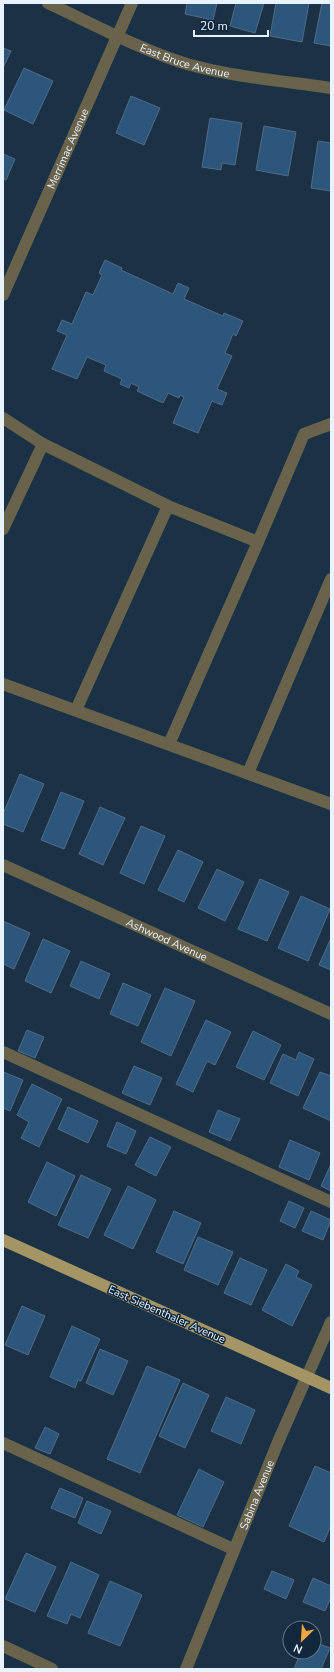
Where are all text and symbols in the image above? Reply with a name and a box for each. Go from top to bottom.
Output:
scale bar [194,12,268,38]
text: 20 m [200,18,228,34]
street label: East Bruce Avenue [138,40,231,81]
street label: Merrimac Avenue [44,106,92,191]
street label: Ashwood Avenue [124,915,210,965]
street label: East Siebenthaler Avenue [106,1282,228,1347]
street label: Sabina Avenue [236,1458,278,1532]
north arrow [282,1620,322,1660]
text: N [291,1640,305,1657]

